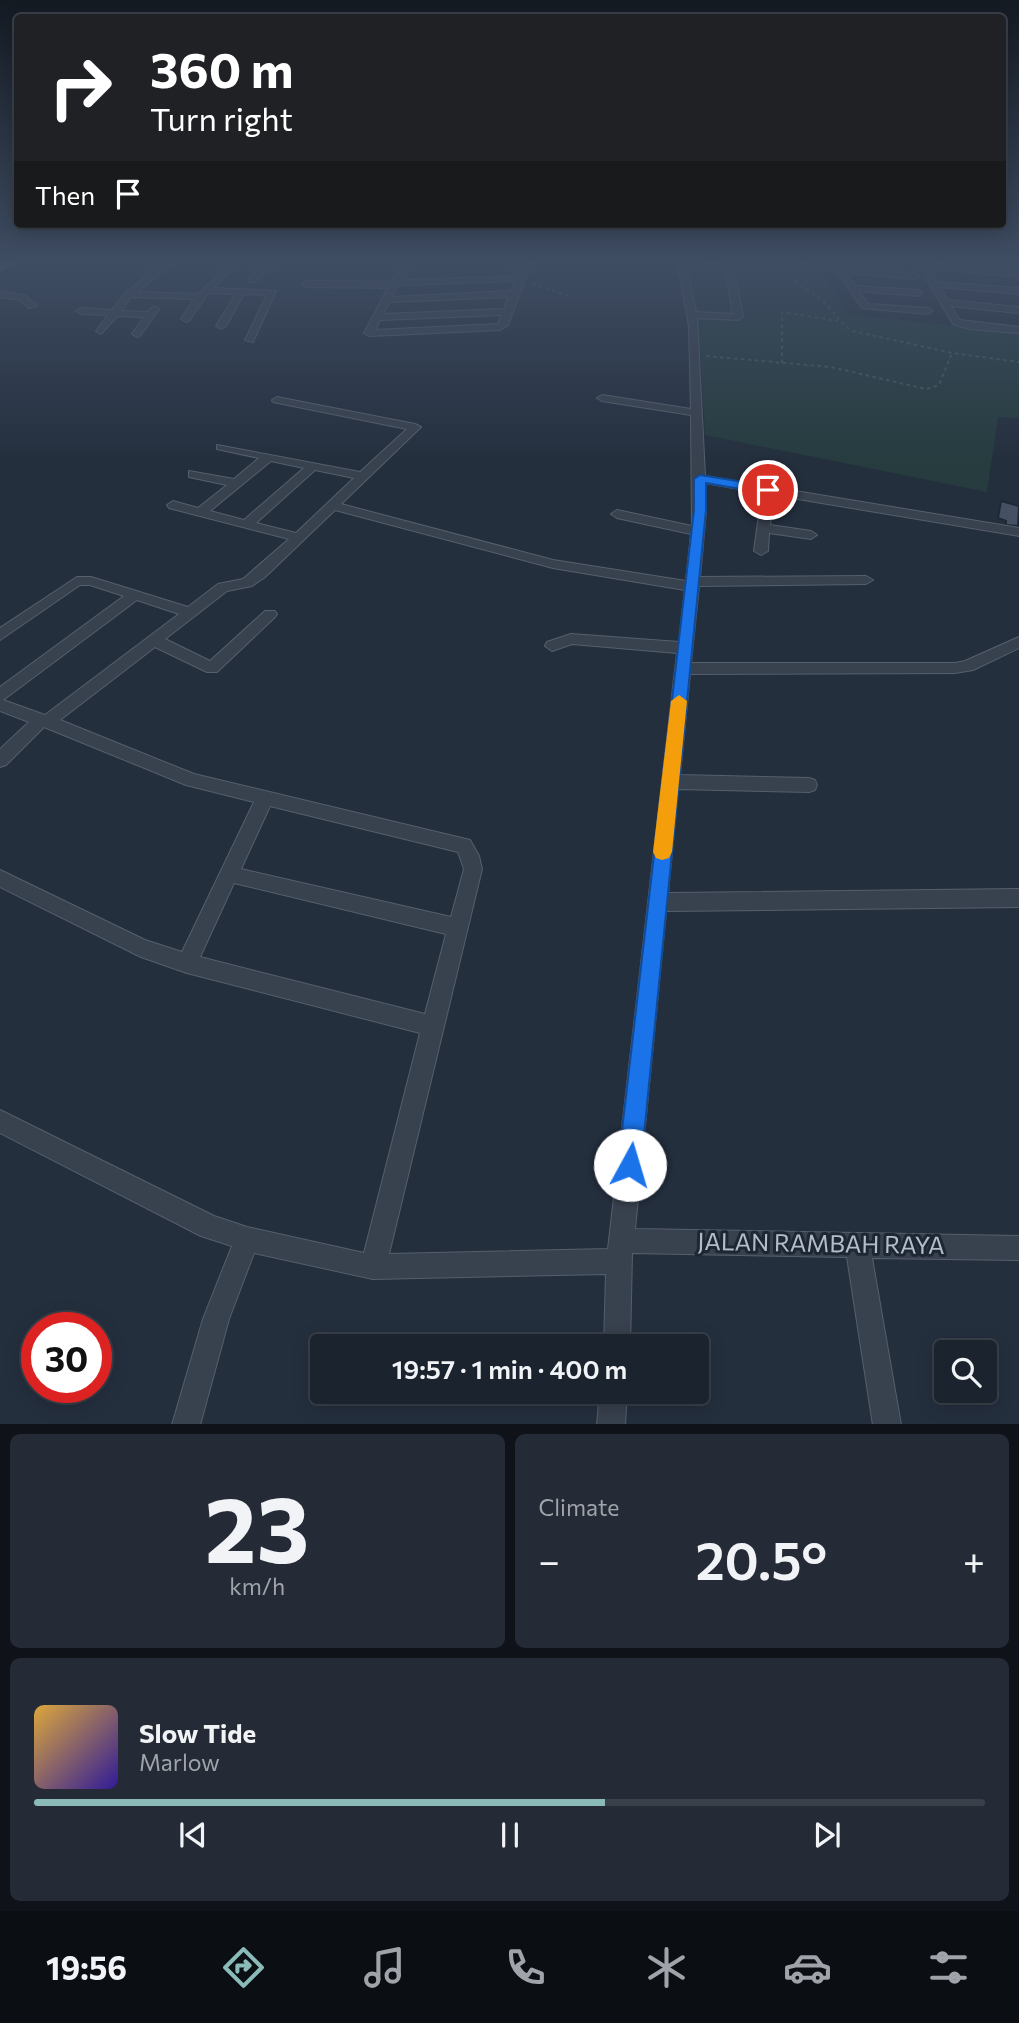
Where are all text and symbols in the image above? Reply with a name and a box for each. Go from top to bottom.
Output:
text: 360 m [150,38,293,98]
icon: right [35,42,126,133]
text: Turn right [150,98,293,138]
icon: arrive [109,175,147,213]
text: Then [35,179,95,210]
pin [738,460,798,520]
icon: arrive [749,471,787,509]
position arrow [593,1128,667,1202]
street label: JALAN RAMBAH RAYA [697,1226,945,1259]
speed limit sign: 30 [21,1312,112,1403]
map controls [934,1340,997,1403]
button: search [934,1340,997,1403]
text: 19:57 · 1 min · 400 m [392,1353,627,1384]
text: 23 [205,1470,310,1582]
text: Climate [539,1493,620,1521]
text: 20.5° [695,1527,827,1591]
text: − [539,1536,560,1583]
text: + [963,1536,985,1583]
text: km/h [229,1572,285,1600]
text: Slow Tide [139,1717,256,1748]
text: Marlow [139,1748,220,1776]
icon: previous [174,1816,212,1854]
icon: pause [491,1816,529,1854]
icon: next [808,1816,846,1854]
icon: directions [219,1943,268,1992]
icon: music [360,1943,409,1992]
icon: phone [501,1943,550,1992]
icon: climate [642,1943,691,1992]
icon: car [783,1943,832,1992]
icon: filters [924,1943,973,1992]
text: 19:56 [46,1947,127,1987]

